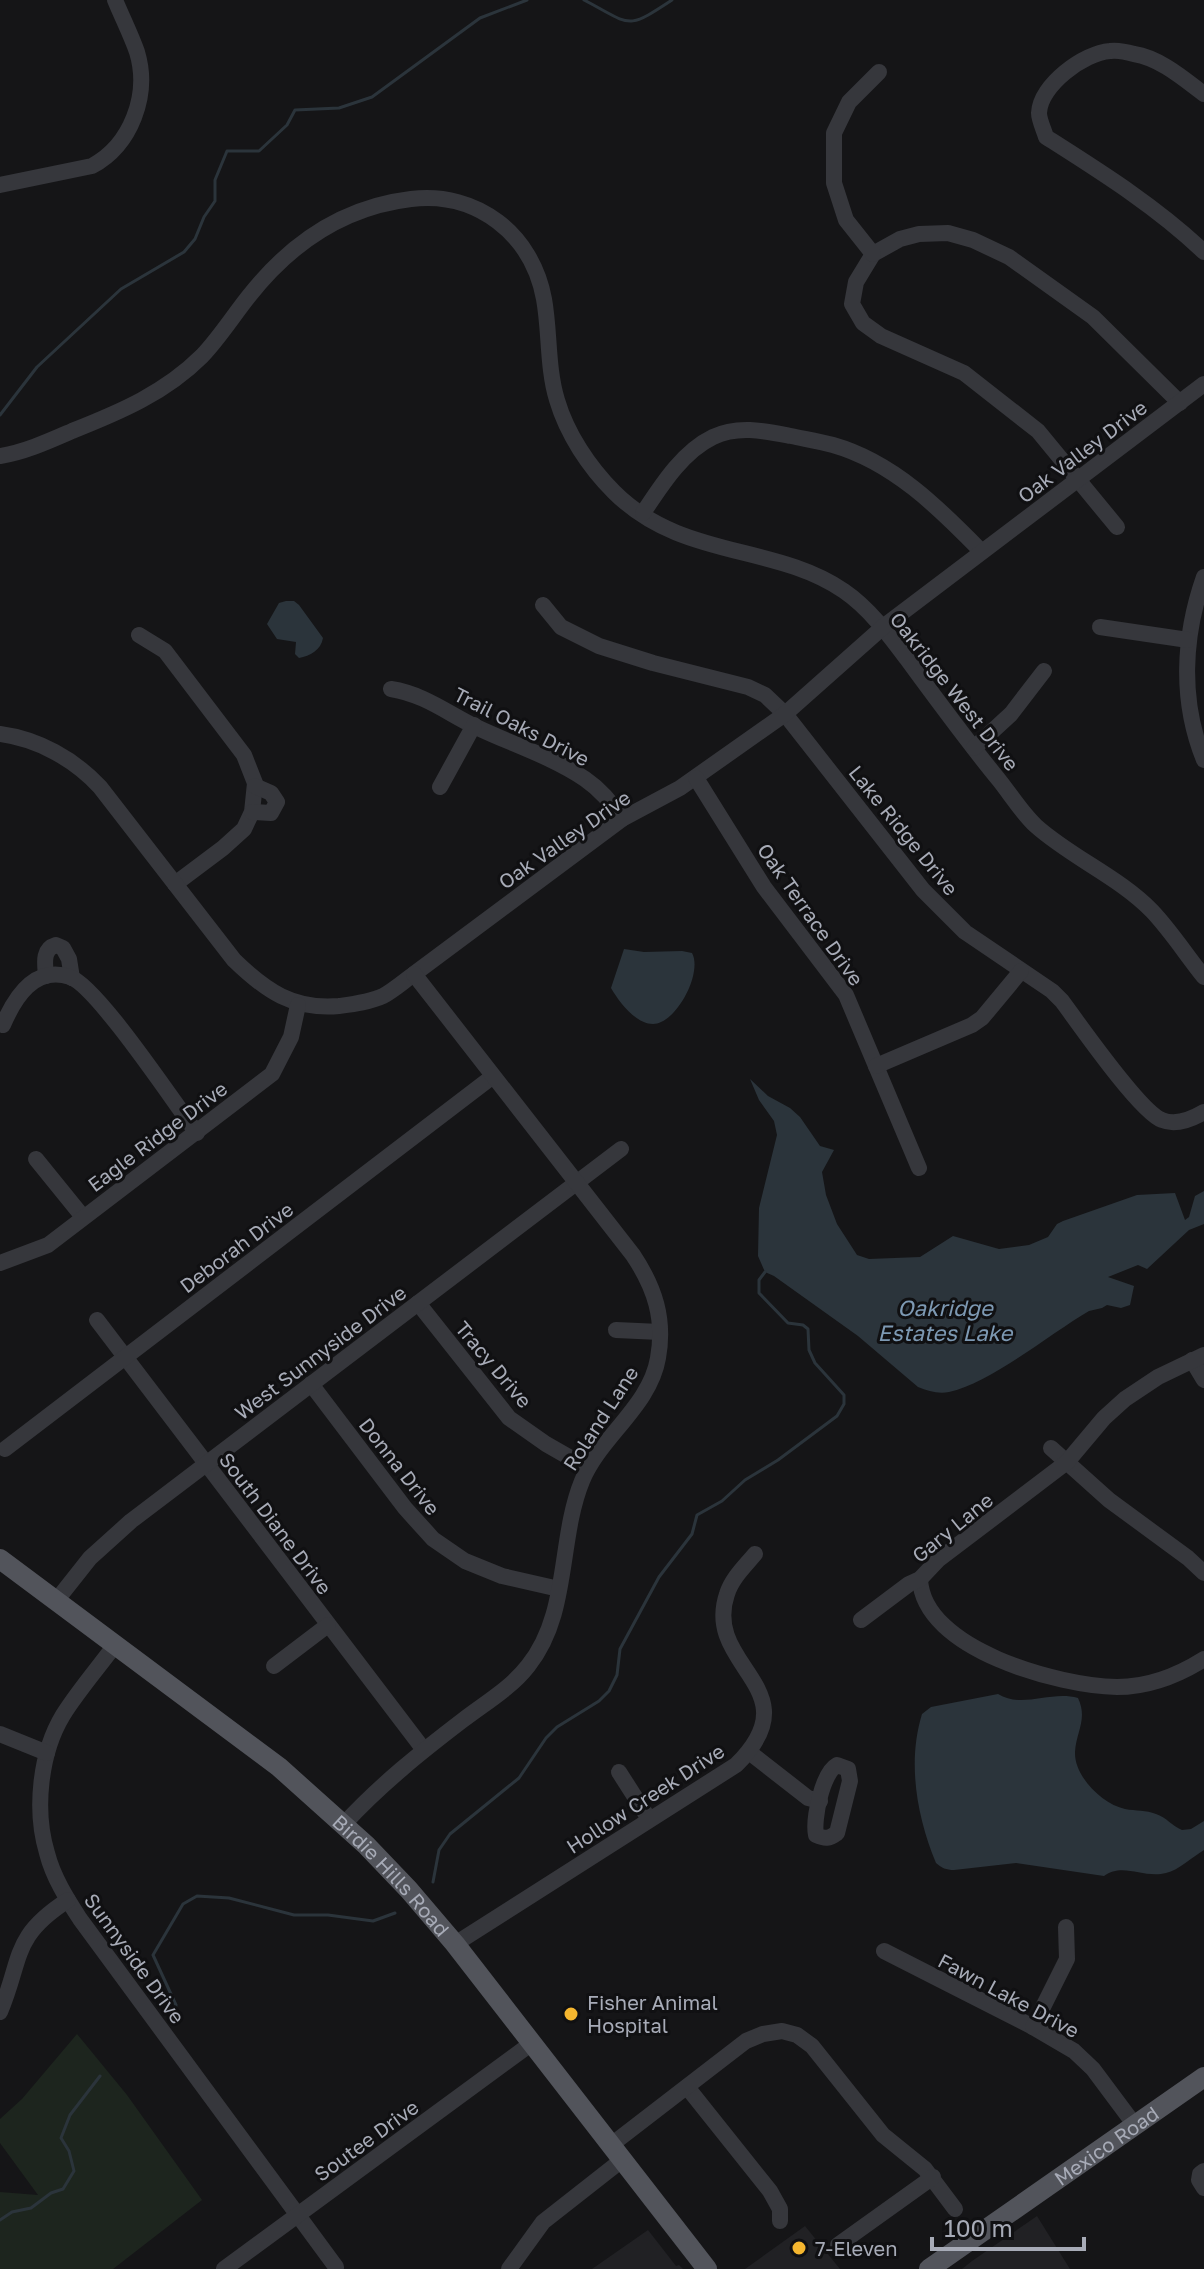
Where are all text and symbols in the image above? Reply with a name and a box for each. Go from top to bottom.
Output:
street label: Oak Valley Drive [1013,395,1151,507]
street label: Oakridge West Drive [886,607,1024,775]
street label: Trail Oaks Drive [450,682,594,770]
street label: Lake Ridge Drive [844,760,964,900]
street label: Oak Valley Drive [493,785,635,893]
street label: Oak Terrace Drive [753,838,869,990]
street label: Eagle Ridge Drive [83,1076,231,1196]
street label: Deborah Drive [175,1197,297,1297]
street label: West Sunnyside Drive [230,1280,410,1424]
water label: Oakridge Estates Lake [878,1294,1015,1346]
street label: Tracy Drive [451,1316,537,1412]
street label: Roland Lane [557,1361,643,1475]
street label: Donna Drive [355,1413,445,1519]
street label: South Diane Drive [215,1447,337,1599]
street label: Gary Lane [907,1487,997,1567]
street label: Hollow Creek Drive [562,1738,728,1858]
street label: Birdie Hills Road [328,1809,455,1941]
street label: Sunnyside Drive [80,1888,190,2028]
street label: Fawn Lake Drive [934,1948,1084,2042]
place label: Fisher Animal Hospital [587,1990,718,2037]
marker: Fisher Animal Hospital [562,2005,580,2023]
street label: Soutee Drive [309,2094,423,2186]
street label: Mexico Road [1049,2101,1163,2190]
scale bar [932,2201,1084,2251]
text: 100 m [944,2213,1013,2242]
place label: 7-Eleven [815,2236,898,2260]
marker: 7-Eleven [790,2239,808,2257]

